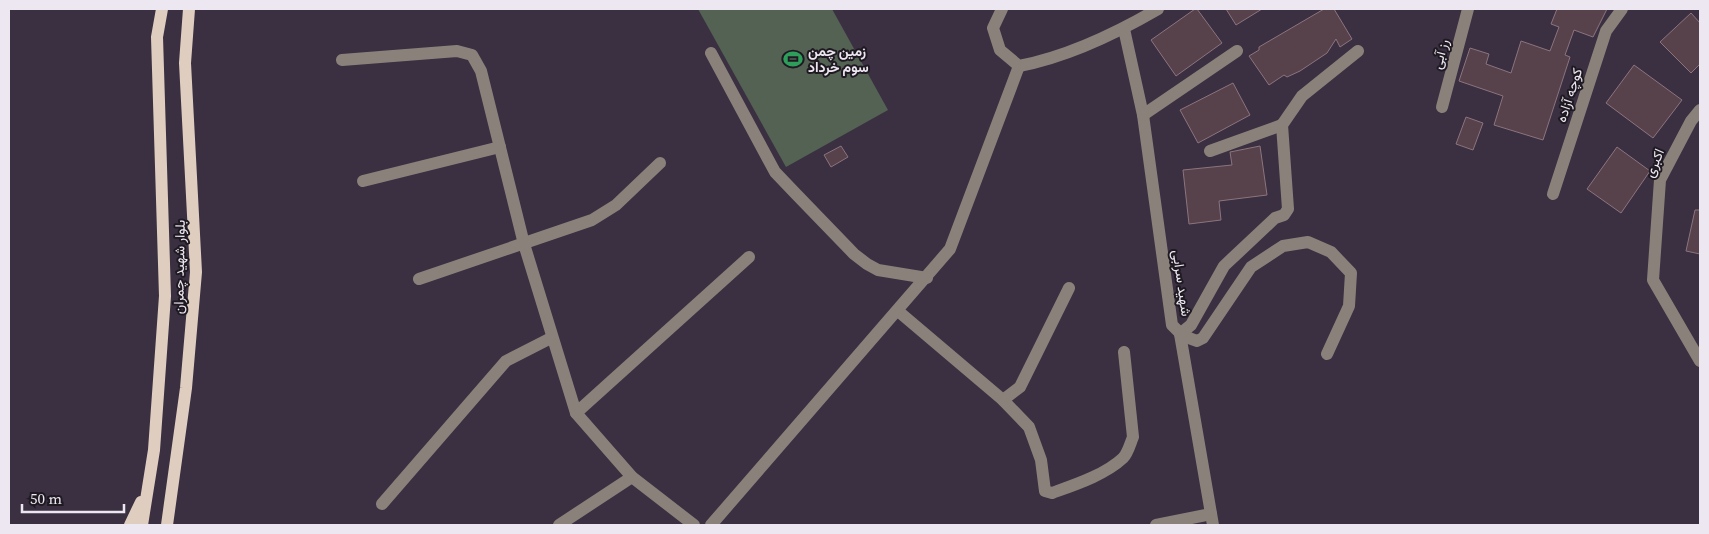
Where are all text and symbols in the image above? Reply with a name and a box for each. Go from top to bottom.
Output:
street label: رز آبی [1426,37,1454,71]
place label: زمین چمن سوم خرداد [808,41,869,77]
sports icon: زمین چمن سوم خرداد [782,48,804,70]
street label: کوچه آزاده [1551,65,1587,125]
street label: اکبری [1639,145,1669,181]
street label: بلوار شهید چمران [168,220,190,314]
street label: شهید سرابی [1167,248,1197,318]
scale bar [22,482,125,514]
text: 50 m [30,488,62,509]

